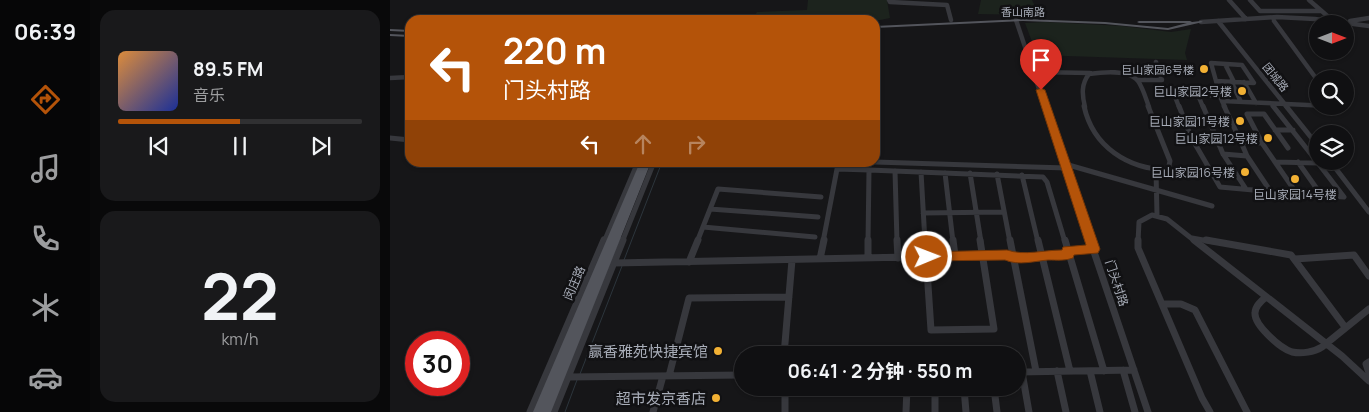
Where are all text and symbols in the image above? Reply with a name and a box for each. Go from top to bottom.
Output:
street label: 香山南路 [1001,4,1045,19]
north arrow [1309,15,1354,60]
map controls [1309,15,1354,170]
text: 06:39 [14,17,76,47]
text: 220 m [503,27,606,75]
icon: left [420,35,485,100]
pin [1020,39,1062,90]
icon: arrive [1027,46,1055,74]
text: 89.5 FM [193,56,263,82]
street label: 团城路 [1260,59,1292,95]
place label: 巨山家园6号楼 [1121,62,1194,77]
marker: 巨山家园6号楼 [1198,63,1210,75]
button: search [1309,70,1354,115]
text: 门头村路 [503,75,591,105]
icon: directions [28,82,63,117]
place label: 巨山家园2号楼 [1153,83,1232,100]
text: 音乐 [193,84,225,106]
marker: 巨山家园2号楼 [1236,85,1248,97]
place label: 巨山家园11号楼 [1149,113,1230,130]
marker: 巨山家园11号楼 [1234,115,1246,127]
button: layers [1309,125,1354,170]
icon: left [576,130,604,158]
icon: ahead [629,130,657,158]
icon: right [682,130,710,158]
place label: 巨山家园12号楼 [1174,130,1258,147]
icon: previous [145,132,173,160]
icon: pause [226,132,254,160]
icon: next [307,132,335,160]
marker: 巨山家园12号楼 [1262,132,1274,144]
icon: music [28,151,63,186]
place label: 巨山家园16号楼 [1151,164,1235,181]
marker: 巨山家园16号楼 [1239,166,1251,178]
marker: 巨山家园14号楼 [1289,173,1301,185]
place label: 巨山家园14号楼 [1253,186,1337,203]
icon: phone [28,221,63,256]
position arrow [900,230,952,282]
text: 22 [201,251,279,340]
street label: 门头村路 [1101,258,1133,308]
street label: 闵庄路 [559,263,589,303]
icon: climate [28,290,63,325]
text: km/h [221,328,259,350]
speed limit sign: 30 [405,331,470,396]
place label: 赢香雅苑快捷宾馆 [588,341,708,362]
marker: 赢香雅苑快捷宾馆 [712,345,724,357]
text: 06:41 · 2 分钟 · 550 m [788,358,972,384]
icon: car [28,360,63,395]
place label: 超市发京香店 [616,388,706,409]
marker: 超市发京香店 [710,392,722,404]

